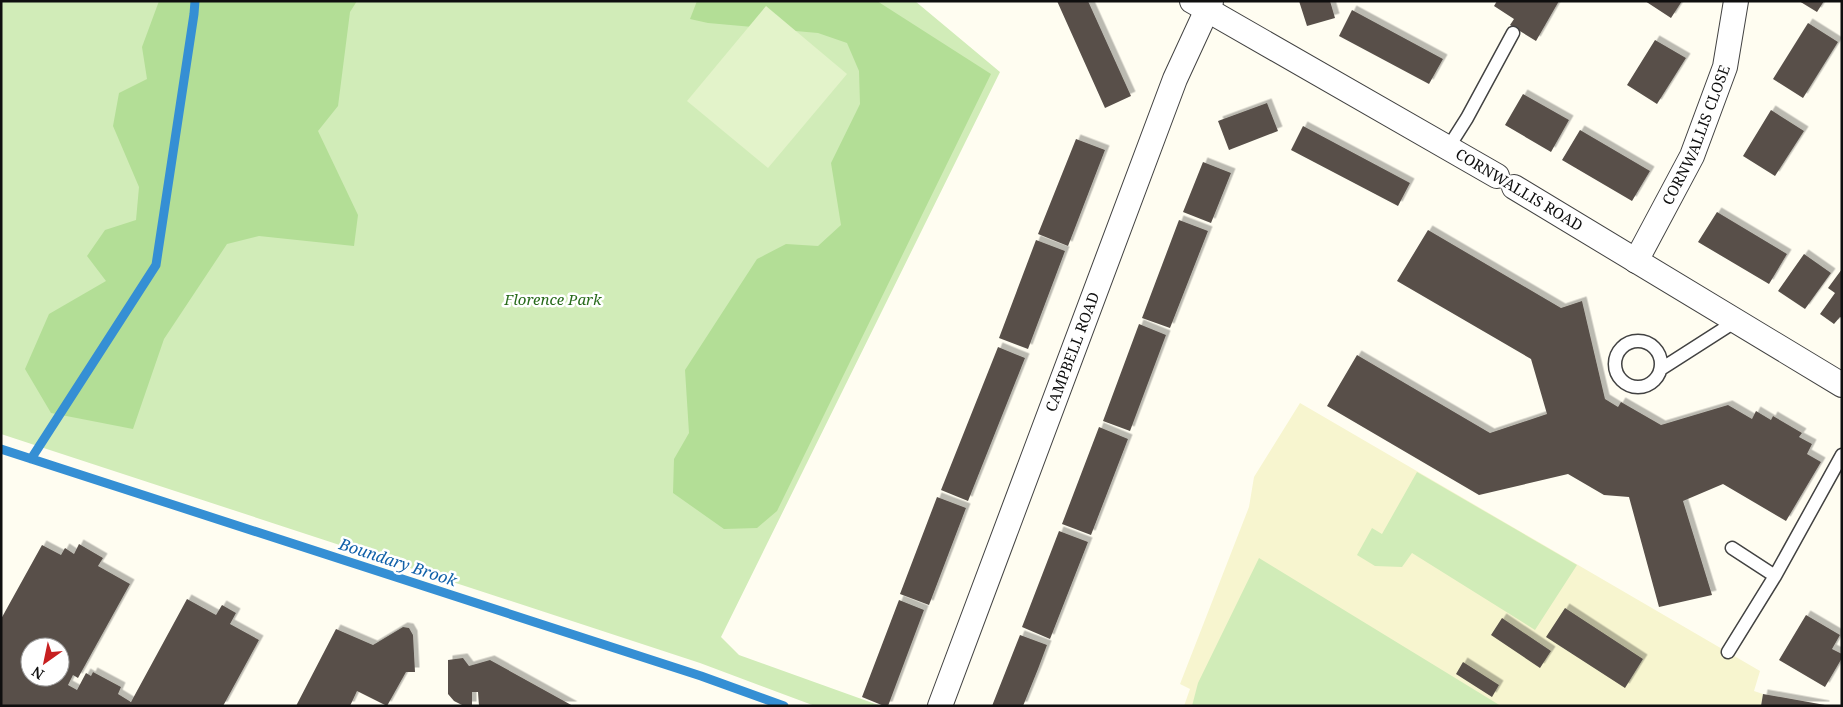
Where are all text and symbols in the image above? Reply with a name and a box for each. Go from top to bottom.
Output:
street label: CORNWALLIS CLOSE [1657,62,1734,208]
street label: CORNWALLIS ROAD [1452,143,1587,235]
park label: Florence Park [503,289,602,309]
street label: CAMPBELL ROAD [1040,289,1103,414]
water label: Boundary Brook [335,532,461,592]
north arrow [20,637,70,687]
text: N [28,662,47,684]

